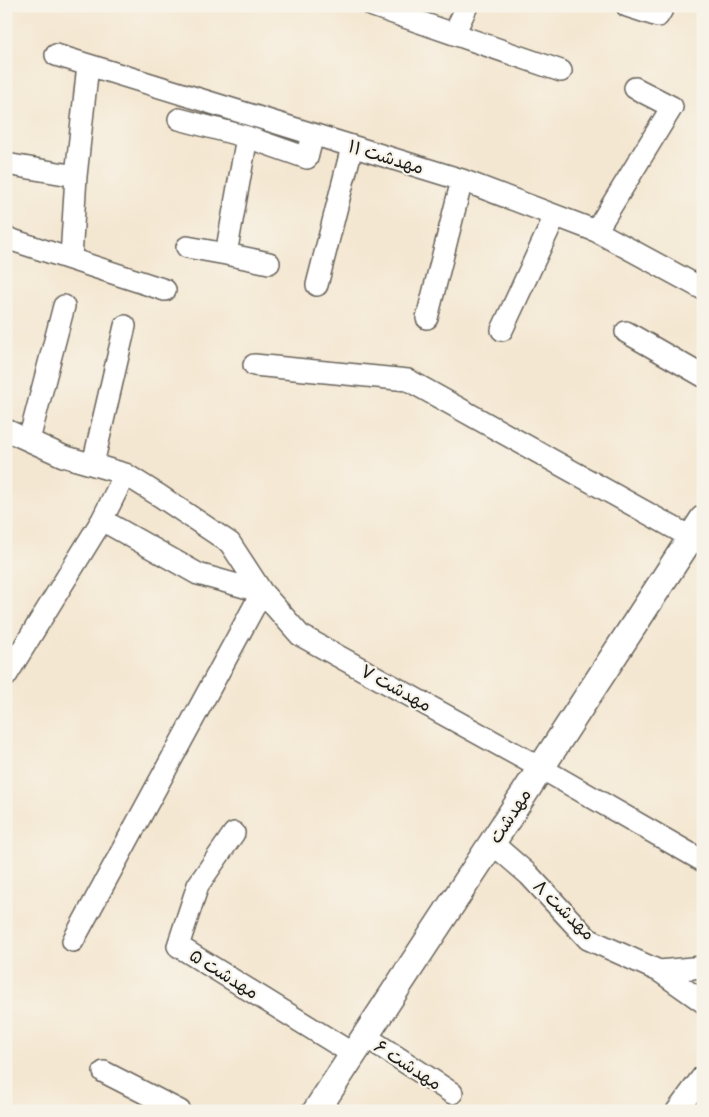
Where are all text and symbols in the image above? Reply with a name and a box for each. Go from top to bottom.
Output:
street label: مهدشت ۱۱ [344,136,426,183]
street label: مهدشت ۷ [355,660,435,720]
street label: مهدشت [485,785,539,850]
street label: مهدشت ۸ [526,876,599,948]
street label: مهدشت ۵ [183,945,262,1007]
street label: مهدشت ۶ [368,1036,445,1098]

